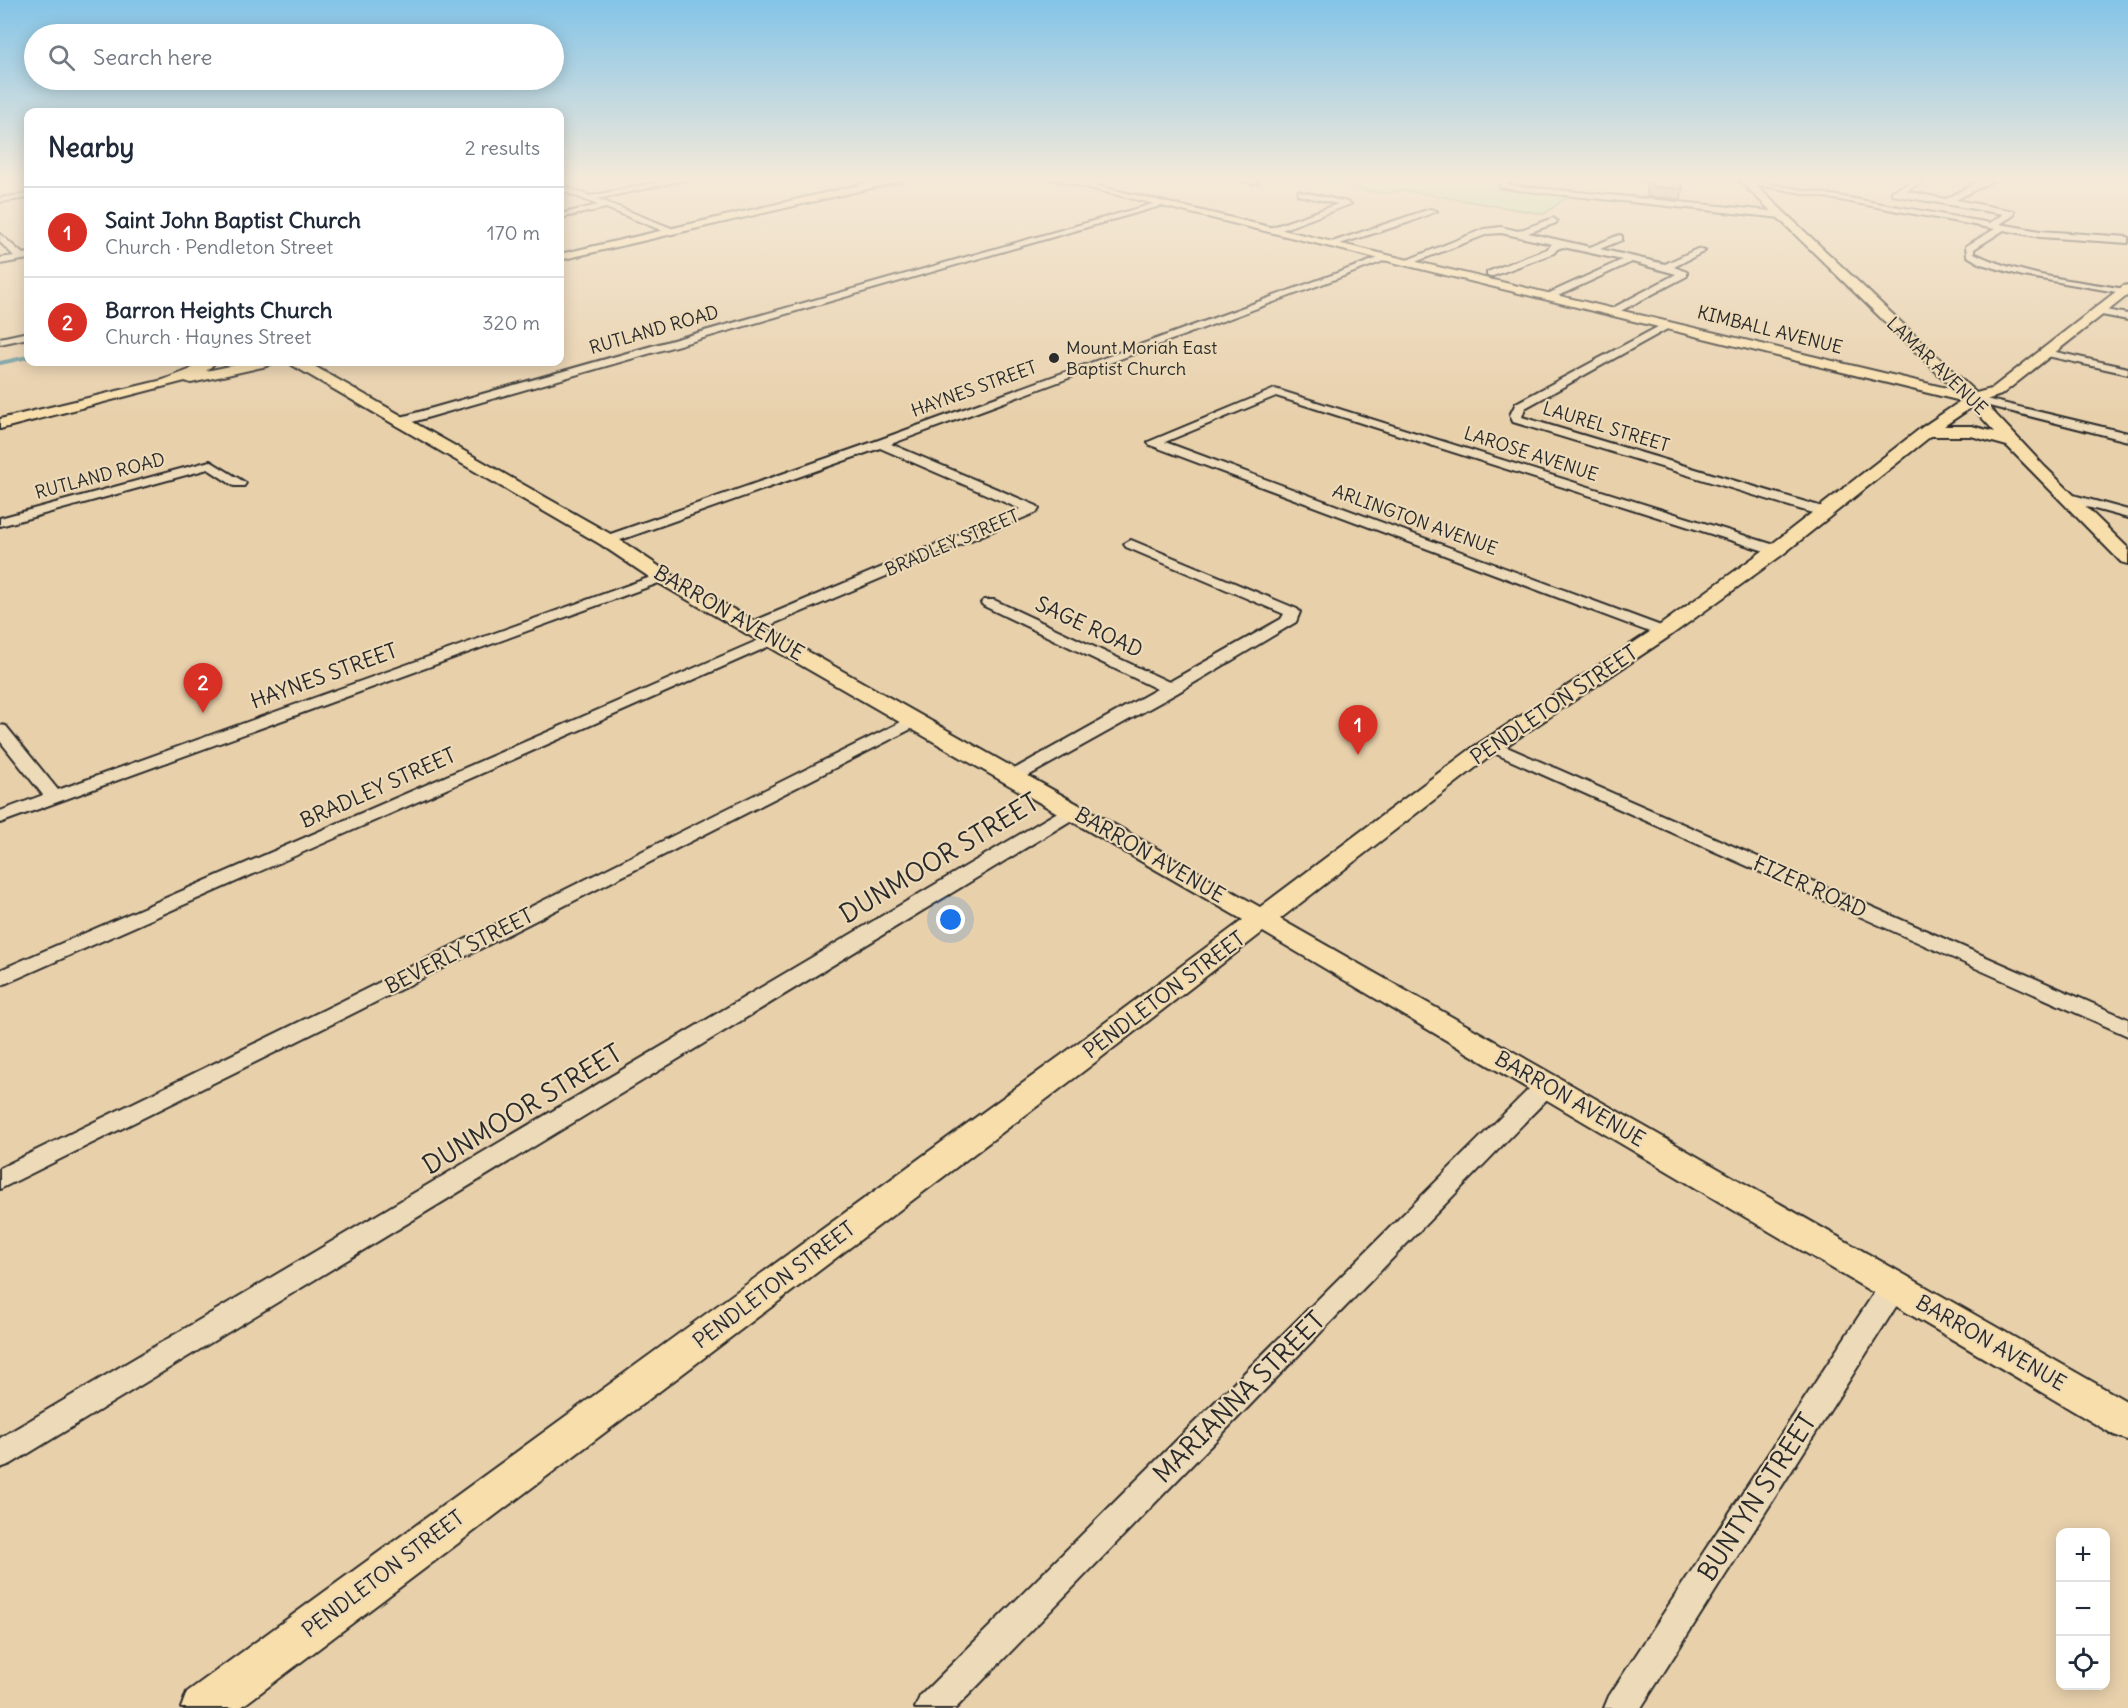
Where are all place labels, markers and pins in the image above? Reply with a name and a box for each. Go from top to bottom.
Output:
place label: Mount Moriah East Baptist Church [1066,336,1217,380]
marker: Mount Moriah East Baptist Church [1047,351,1061,365]
pin: 2 [184,664,222,713]
pin: 1 [1338,706,1378,755]

